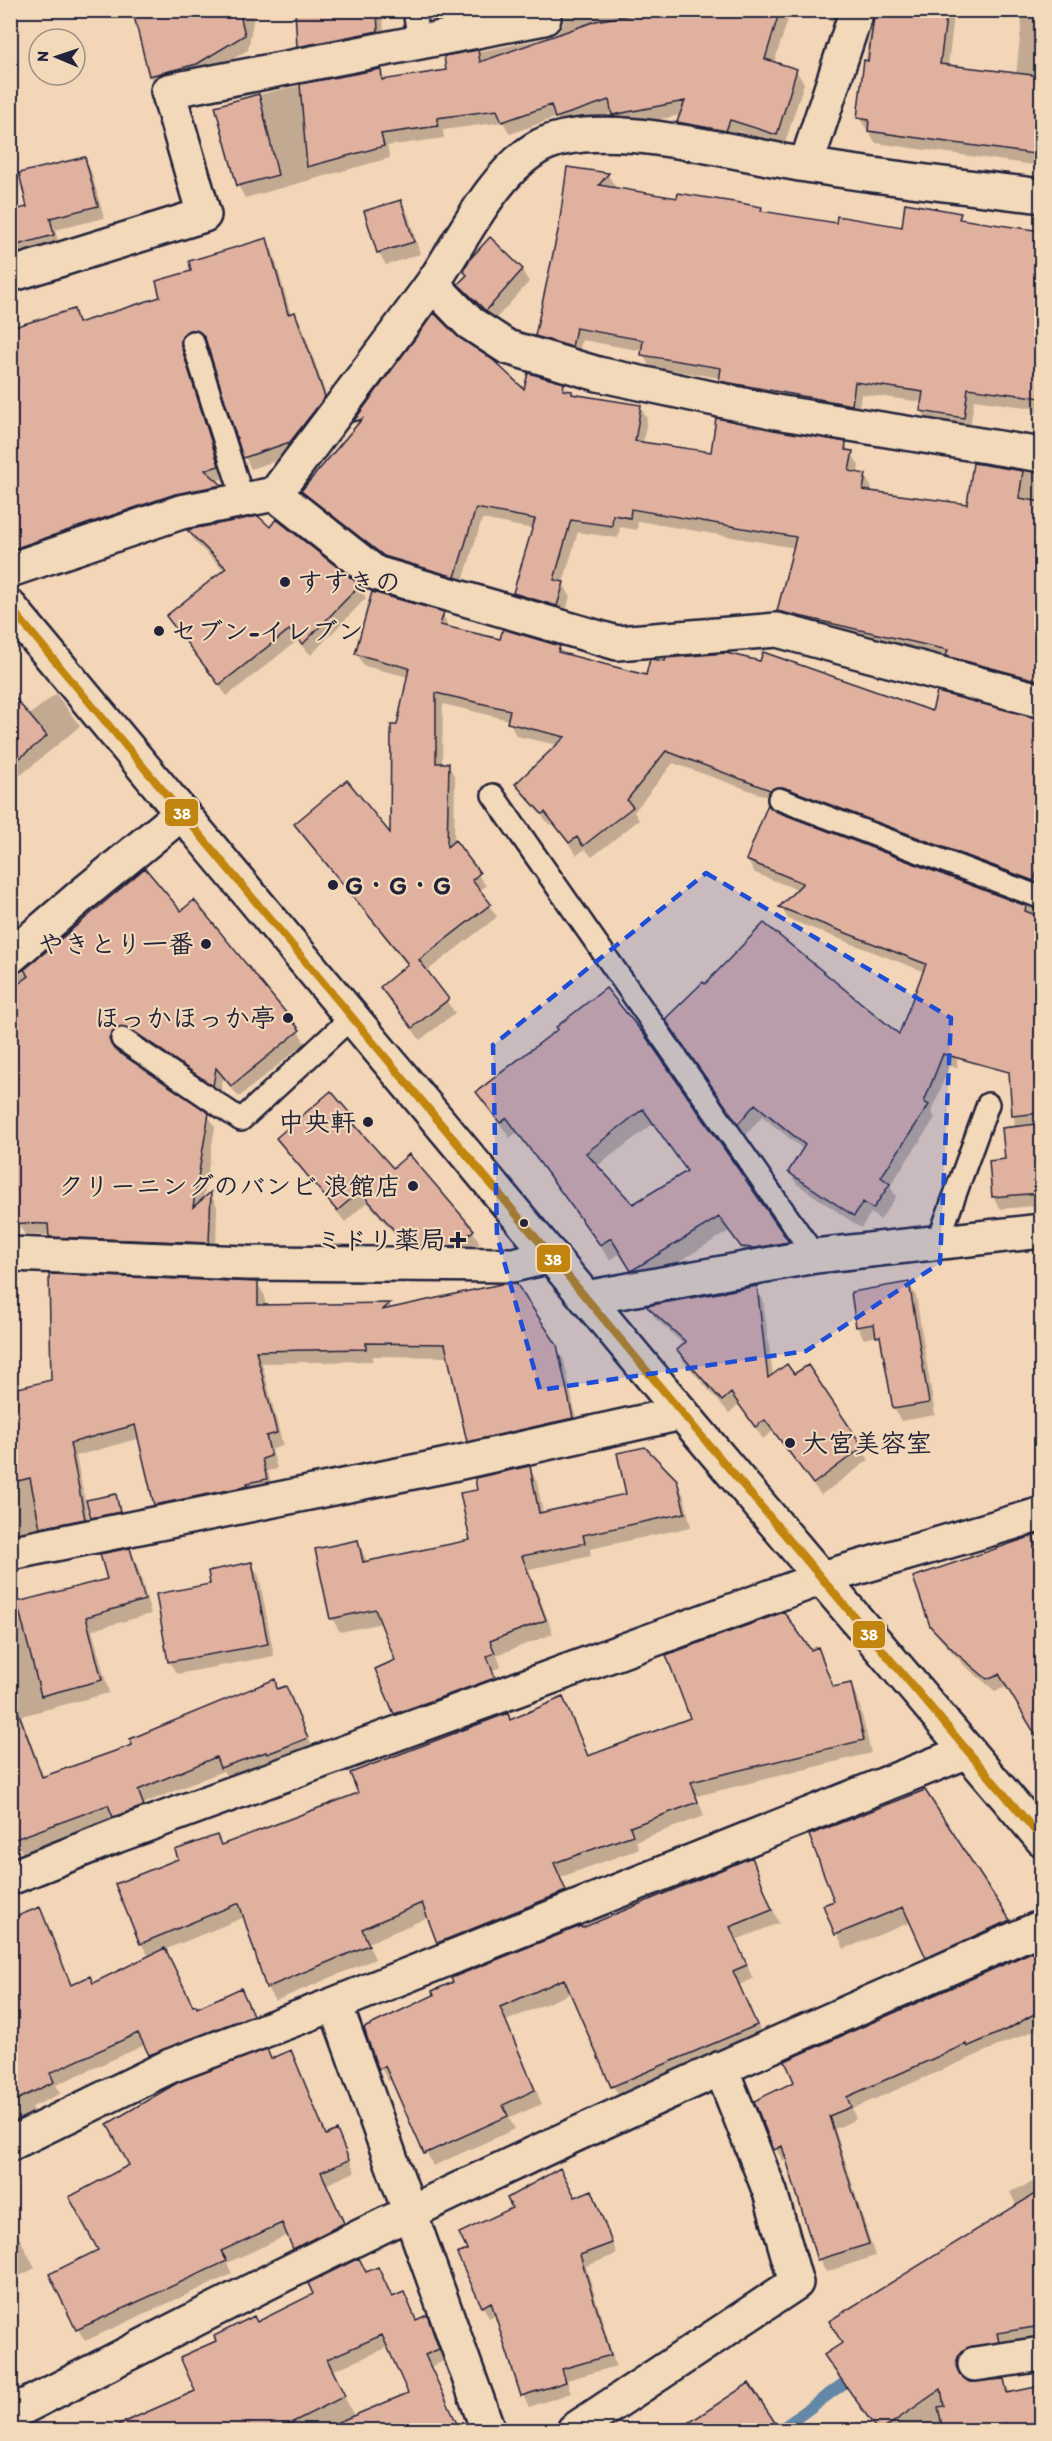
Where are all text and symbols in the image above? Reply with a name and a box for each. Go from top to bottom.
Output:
north arrow [27,27,87,87]
text: N [33,51,52,62]
place label: すすきの [297,566,401,598]
marker: すすきの [278,575,292,589]
place label: セブン-イレブン [171,615,363,647]
marker: セブン-イレブン [152,624,166,638]
line badge: 38 [164,798,199,827]
text: 38 [173,804,191,823]
place label: G・G・G [345,869,451,901]
marker: G・G・G [326,878,340,892]
place label: やきとり一番 [38,928,194,960]
marker: やきとり一番 [199,937,213,951]
place label: ほっかほっか亭 [94,1002,276,1034]
marker: ほっかほっか亭 [281,1011,295,1025]
place label: 中央軒 [278,1106,356,1138]
marker: 中央軒 [361,1115,375,1129]
place label: クリーニングのバンビ 浪館店 [58,1170,401,1202]
marker: クリーニングのバンビ 浪館店 [406,1179,420,1193]
unlabelled marker [518,1217,530,1229]
place label: ミドリ薬局 [316,1224,446,1256]
marker: ミドリ薬局 [451,1233,465,1247]
line badge: 38 [536,1244,571,1273]
text: 38 [544,1250,562,1269]
place label: 大宮美容室 [802,1427,932,1459]
marker: 大宮美容室 [783,1436,797,1450]
line badge: 38 [852,1620,886,1649]
text: 38 [860,1625,878,1644]

